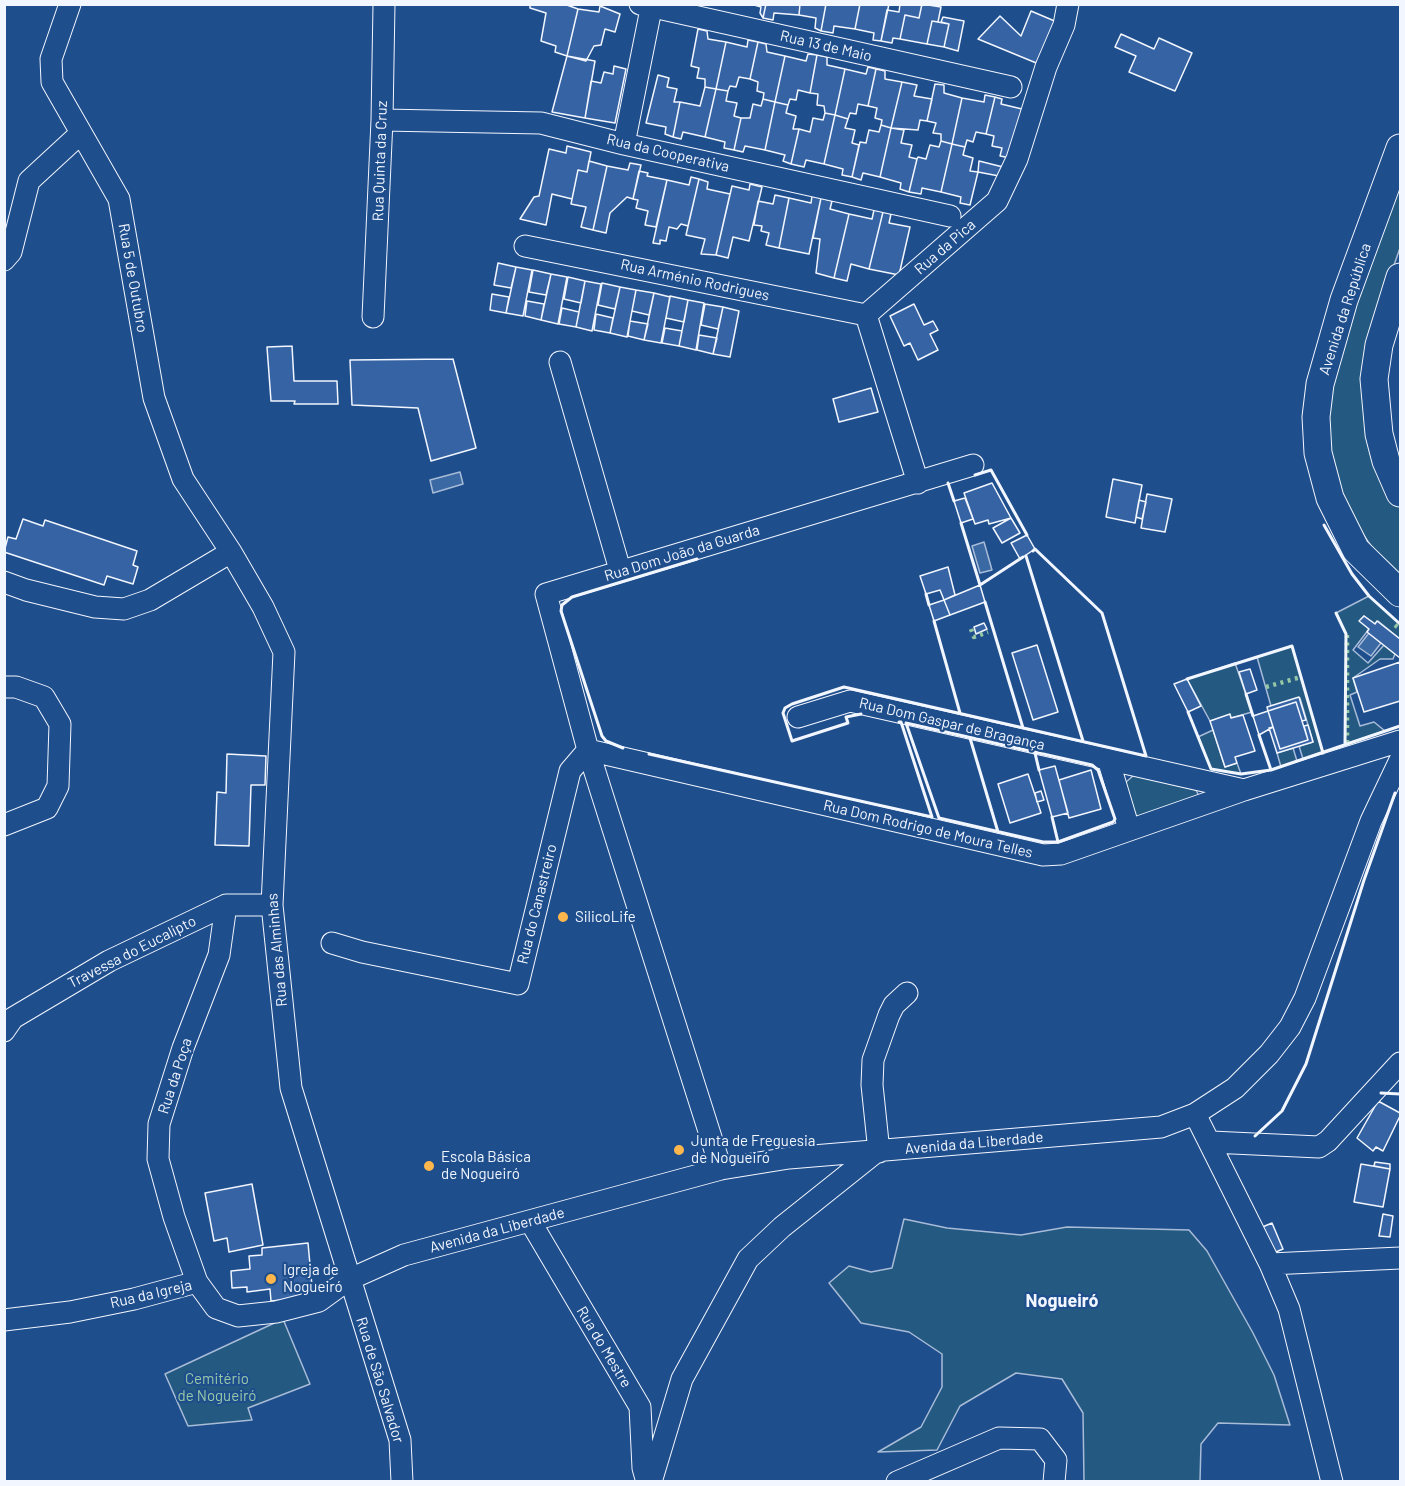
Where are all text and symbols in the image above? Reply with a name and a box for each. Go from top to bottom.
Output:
street label: Rua 13 de Maio [778,27,874,65]
street label: Rua Quinta da Cruz [369,100,391,222]
street label: Rua da Cooperativa [605,130,731,176]
street label: Rua da Pica [911,216,979,278]
street label: Rua 5 de Outubro [115,222,151,334]
street label: Avenida da República [1315,241,1375,377]
street label: Rua Arménio Rodrigues [619,255,771,305]
street label: Rua Dom João da Guarda [602,521,762,585]
street label: Rua Dom Gaspar de Bragança [857,694,1047,754]
street label: Rua Dom Rodrigo de Moura Telles [822,796,1034,862]
street label: Rua do Canastreiro [513,842,561,966]
street label: Rua das Alminhas [263,893,291,1007]
place label: SilicoLife [575,908,636,926]
marker: SilicoLife [556,910,570,924]
street label: Travessa do Eucalipto [65,912,199,992]
street label: Rua da Poça [154,1036,196,1116]
street label: Avenida da Liberdade [904,1128,1044,1158]
place label: Junta de Freguesia de Nogueiró [691,1132,815,1167]
marker: Junta de Freguesia de Nogueiró [672,1143,686,1157]
place label: Escola Básica de Nogueiró [441,1148,531,1183]
marker: Escola Básica de Nogueiró [422,1159,436,1173]
street label: Avenida da Liberdade [428,1203,566,1257]
place label: Igreja de Nogueiró [283,1261,343,1296]
marker: Igreja de Nogueiró [264,1272,278,1286]
street label: Rua da Igreja [108,1276,194,1312]
district label: Nogueiró [1026,1290,1098,1312]
street label: Rua do Mestre [573,1303,635,1391]
street label: Rua de São Salvador [352,1315,408,1445]
park label: Cemitério de Nogueiró [178,1370,256,1405]

